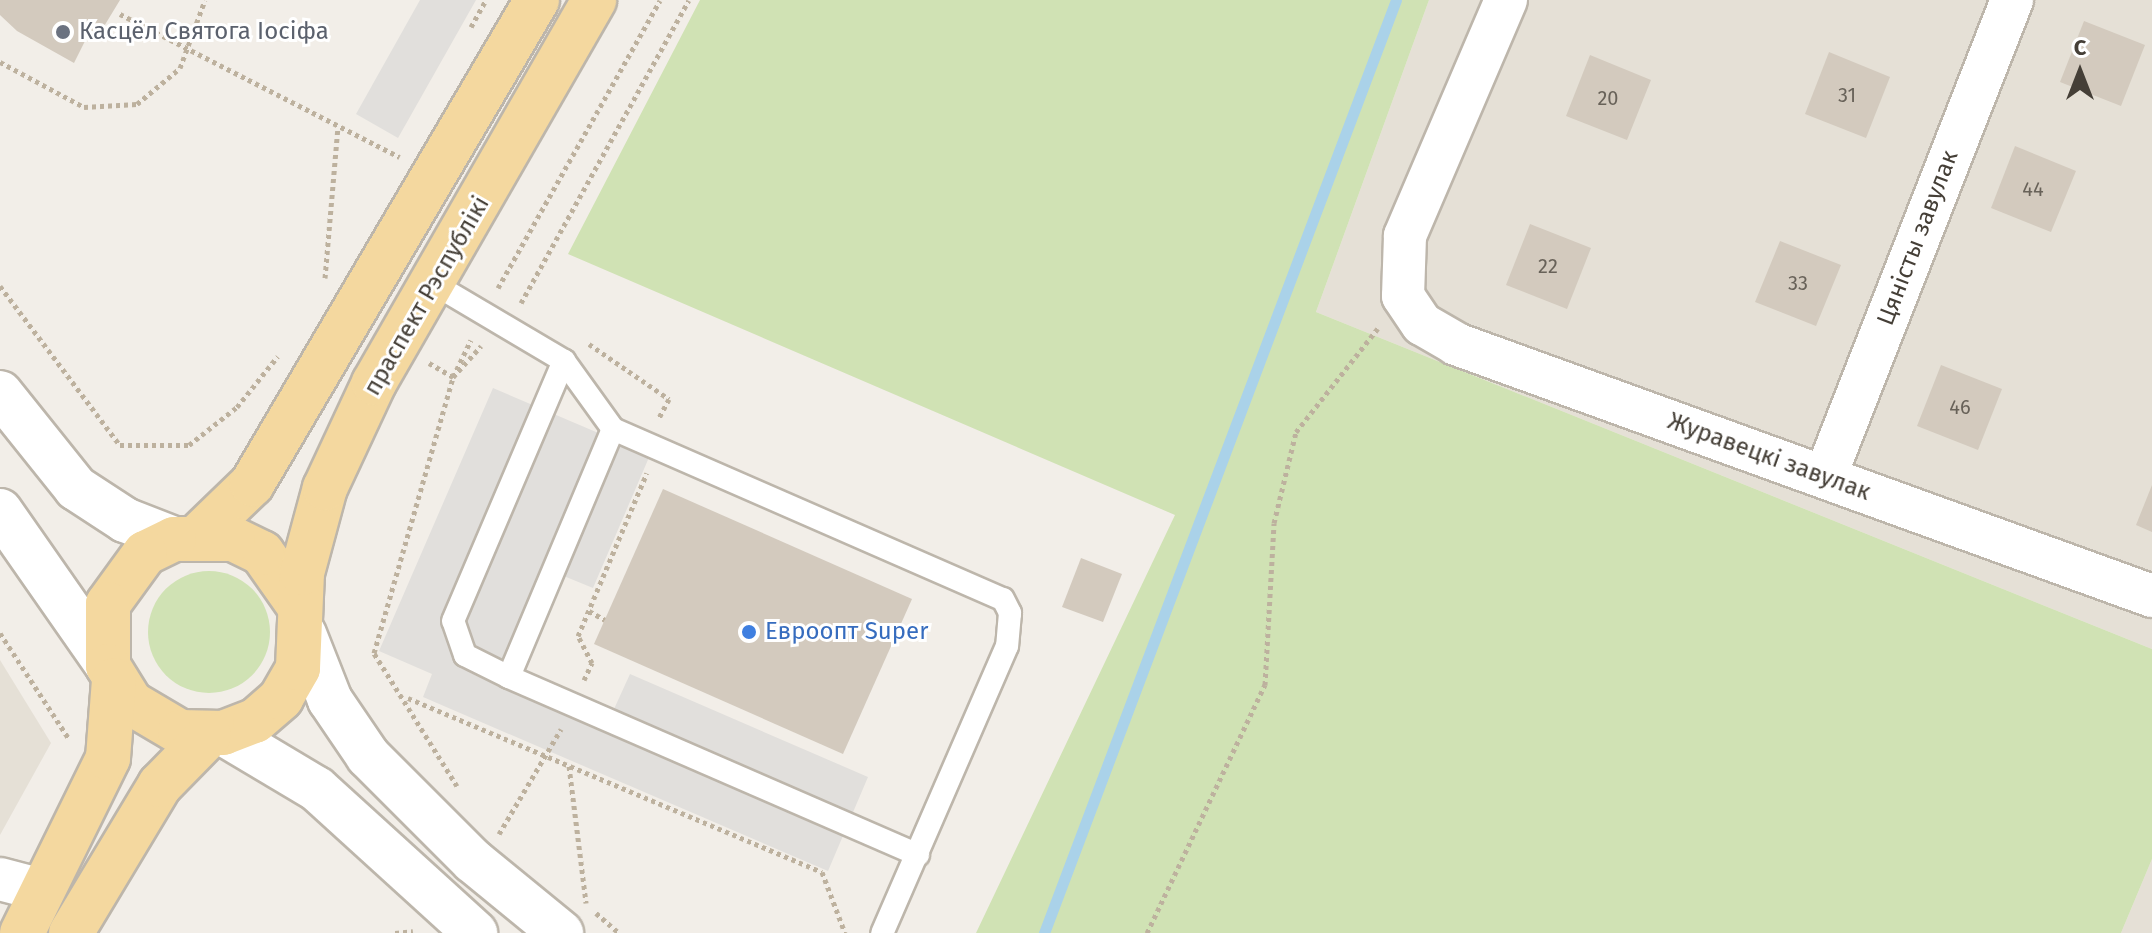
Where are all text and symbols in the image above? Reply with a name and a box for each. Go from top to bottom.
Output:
place label: Касцёл Святога Іосіфа [79,18,329,46]
marker: Касцёл Святога Іосіфа [54,23,72,41]
north arrow [2040,32,2120,112]
text: С [2074,34,2086,61]
house number: 31 [1838,83,1856,107]
house number: 20 [1597,86,1619,110]
street label: Цяністы завулак [1871,146,1965,330]
house number: 44 [2022,177,2044,201]
street label: праспект Рэспублікі [358,191,496,401]
house number: 22 [1538,254,1558,278]
house number: 33 [1788,271,1808,295]
house number: 46 [1949,395,1971,419]
street label: Журавецкі завулак [1664,407,1874,507]
place label: Евроопт Super [765,618,928,646]
marker: Евроопт Super [740,623,758,641]

